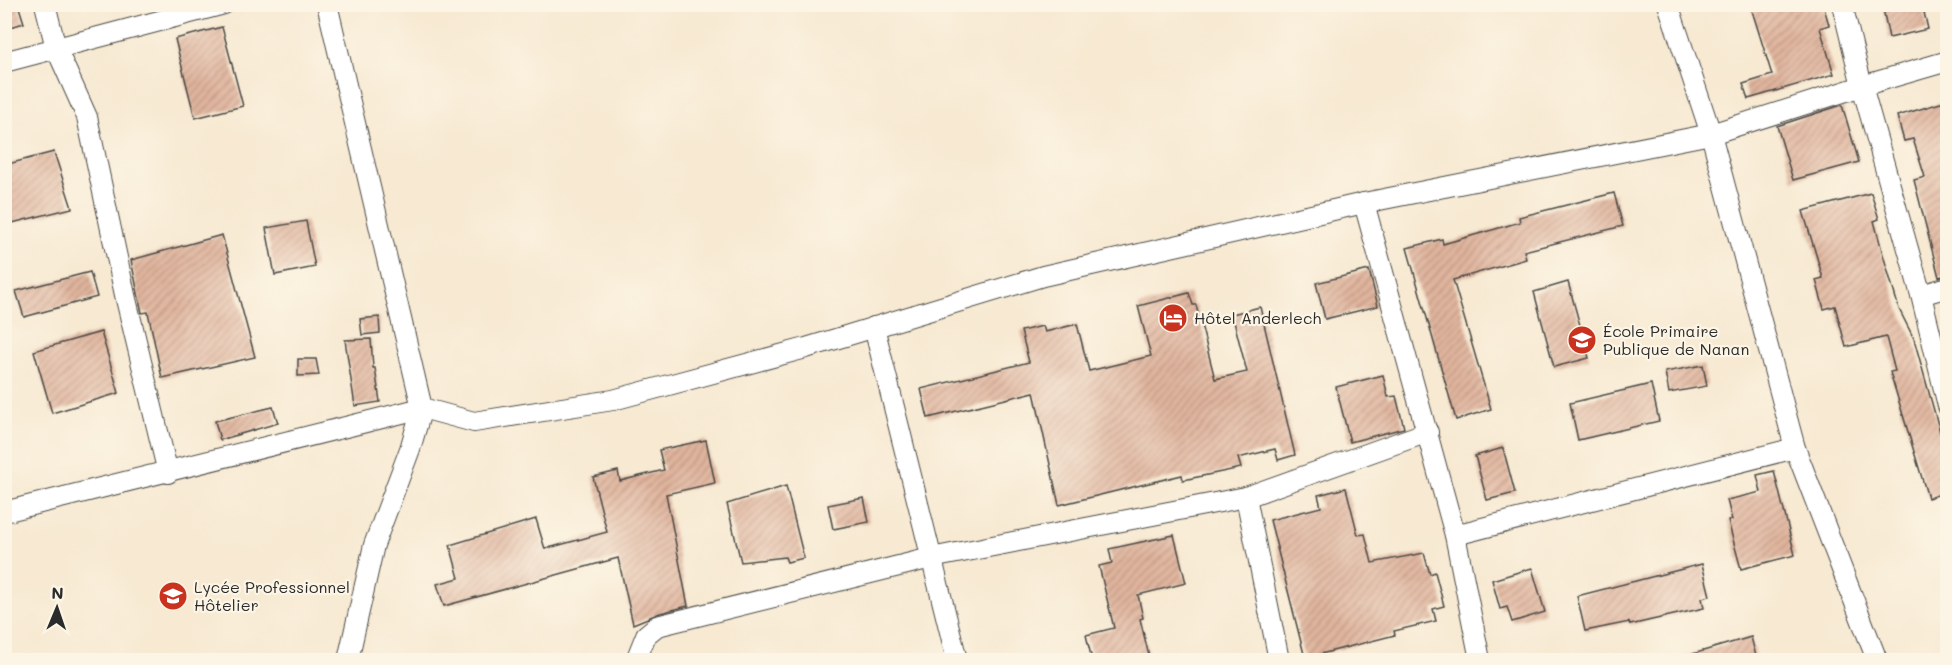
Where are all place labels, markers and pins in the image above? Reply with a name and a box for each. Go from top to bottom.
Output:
hotel icon: Hôtel Anderlech [1157,302,1189,334]
place label: Hôtel Anderlech [1194,307,1321,328]
place label: École Primaire Publique de Nanan [1603,320,1749,359]
school or university icon: École Primaire Publique de Nanan [1566,324,1598,356]
place label: Lycée Professionnel Hôtelier [194,576,350,615]
school or university icon: Lycée Professionnel Hôtelier [157,580,189,612]

